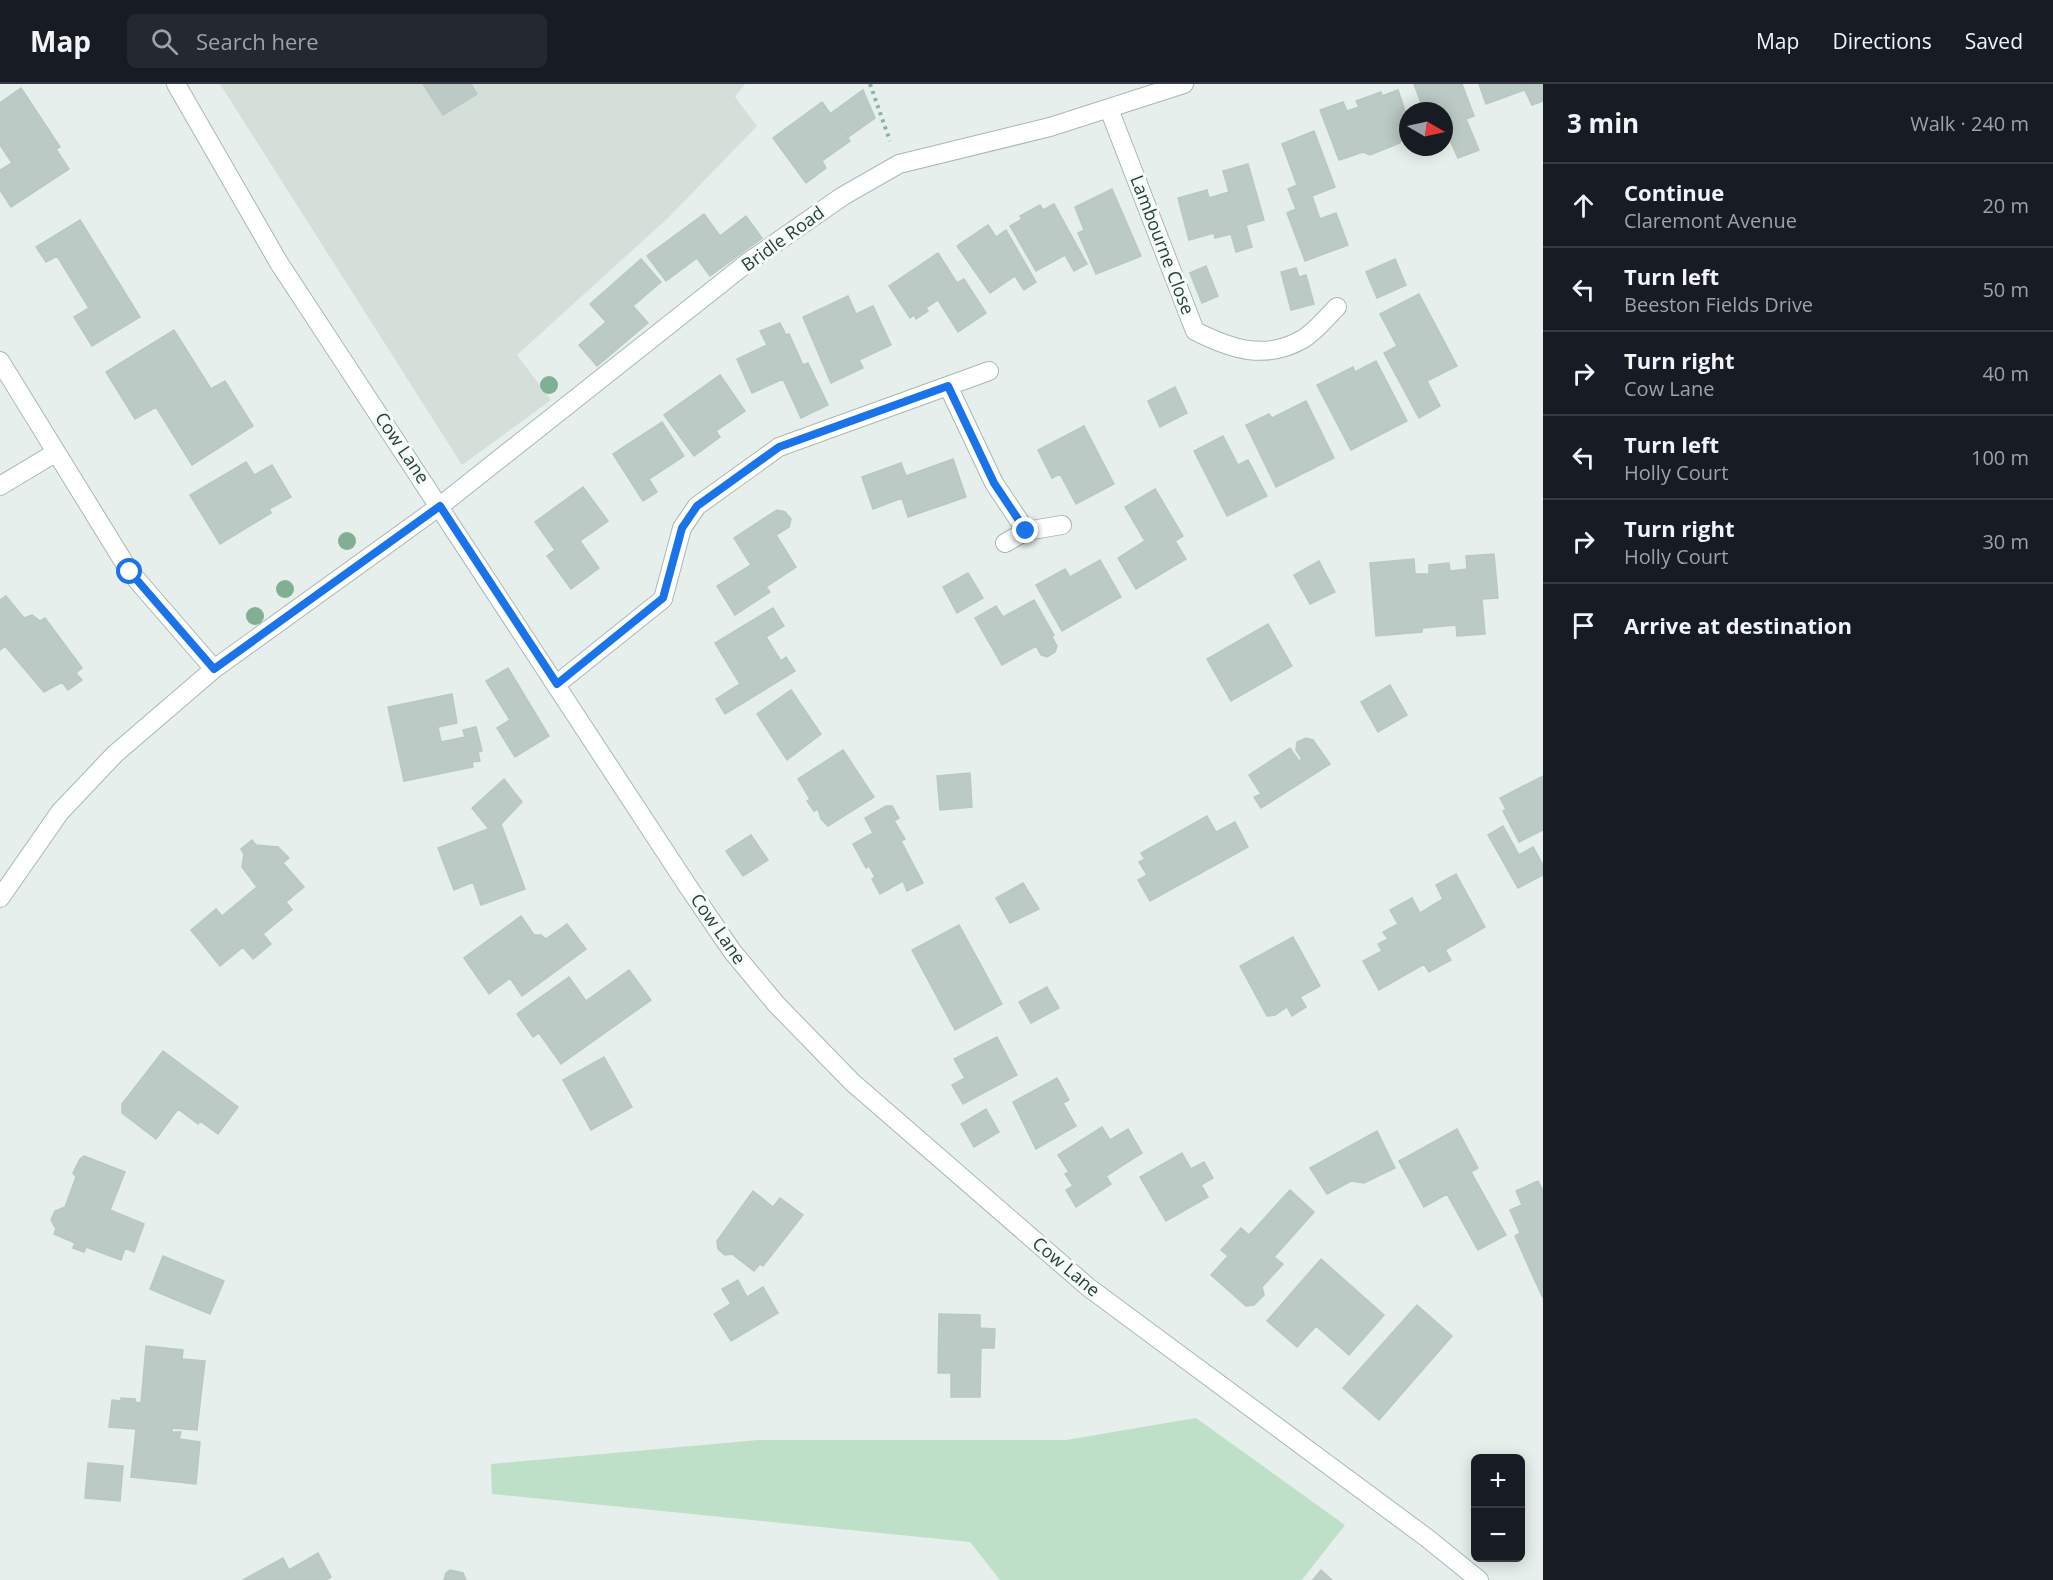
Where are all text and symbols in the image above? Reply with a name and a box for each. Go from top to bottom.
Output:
search box [127,14,547,68]
text: Map [30,22,91,60]
icon: search [148,25,181,58]
text: Search here [196,26,319,56]
text: Map [1756,27,1799,55]
text: Directions [1832,27,1932,55]
text: Saved [1965,27,2023,55]
north arrow [1399,102,1453,156]
text: 3 min [1567,105,1639,141]
text: Walk · 240 m [1910,110,2029,137]
street label: Lambourne Close [1125,171,1201,318]
text: Continue [1624,177,1724,207]
icon: ahead [1567,189,1600,222]
text: 20 m [1982,192,2029,219]
street label: Bridle Road [736,200,829,276]
text: Claremont Avenue [1624,207,1797,234]
text: Turn left [1624,261,1719,291]
icon: left [1567,273,1600,306]
text: 50 m [1982,276,2029,303]
text: Beeston Fields Drive [1624,291,1813,318]
text: Turn right [1624,345,1735,375]
icon: right [1567,357,1600,390]
text: 40 m [1982,360,2029,387]
text: Cow Lane [1624,375,1714,402]
street label: Cow Lane [370,407,436,488]
text: Turn left [1624,429,1719,459]
icon: left [1567,441,1600,474]
text: 100 m [1971,444,2029,471]
text: Holly Court [1624,459,1728,486]
text: Turn right [1624,513,1735,543]
route end [1012,517,1038,543]
icon: right [1567,525,1600,558]
text: 30 m [1982,528,2029,555]
text: Holly Court [1624,543,1728,570]
route start [116,558,142,584]
icon: arrive [1567,609,1600,642]
text: Arrive at destination [1624,610,1852,640]
street label: Cow Lane [686,888,752,969]
street label: Cow Lane [1028,1231,1106,1302]
map controls [1471,1454,1525,1562]
button: + [1471,1454,1525,1508]
button: − [1471,1508,1525,1562]

